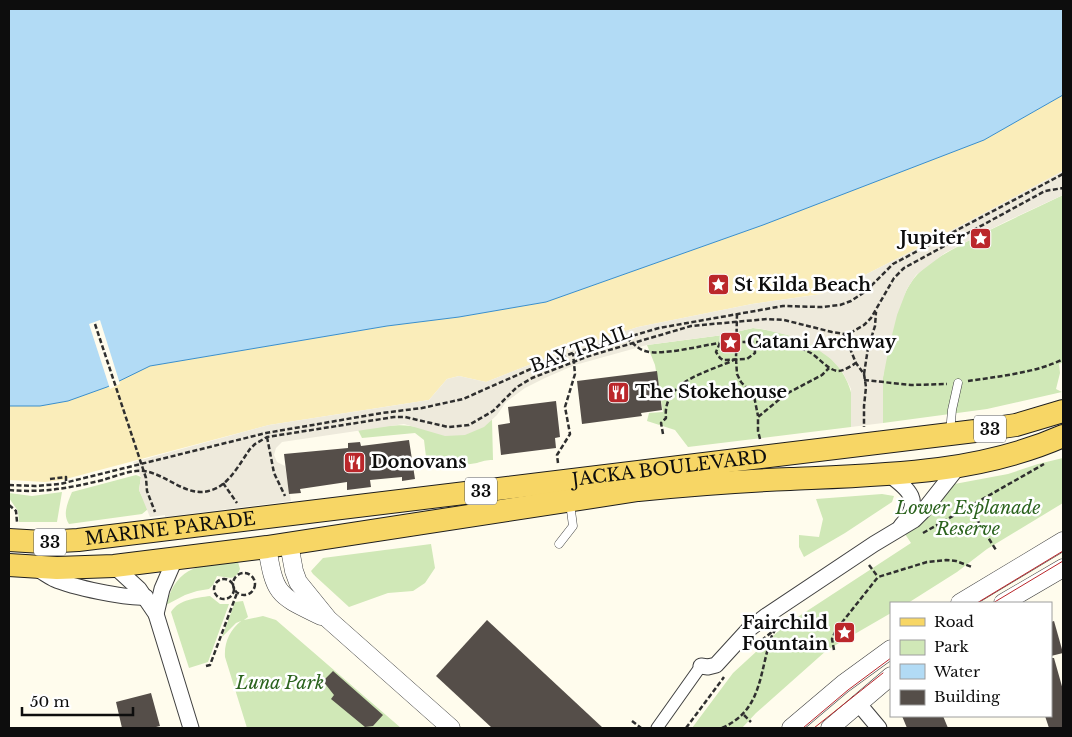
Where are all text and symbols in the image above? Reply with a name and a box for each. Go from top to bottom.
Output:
place icon: Jupiter [969,226,993,250]
place label: Jupiter [896,227,965,249]
place icon: St Kilda Beach [706,273,730,297]
place label: St Kilda Beach [734,274,871,296]
street label: BAY TRAIL [527,320,635,378]
place icon: Catani Archway [719,330,743,354]
place label: Catani Archway [747,331,897,353]
restaurant icon: The Stokehouse [607,380,631,404]
place label: The Stokehouse [635,381,787,403]
road number: 33 [974,416,1006,442]
street label: JACKA BOULEVARD [569,445,768,491]
restaurant icon: Donovans [343,450,367,474]
place label: Donovans [371,451,467,473]
road number: 33 [465,478,497,504]
park label: Lower Esplanade Reserve [895,497,1040,540]
street label: MARINE PARADE [84,508,257,550]
road number: 33 [34,528,66,556]
legend [890,602,1052,717]
place label: Fairchild Fountain [742,612,828,655]
text: Road [934,612,974,631]
place icon: Fairchild Fountain [832,621,856,645]
text: Park [934,637,970,656]
text: Water [933,662,981,681]
park label: Luna Park [235,672,324,694]
scale bar [22,684,134,716]
text: Building [934,687,1001,706]
text: 50 m [30,692,70,711]

